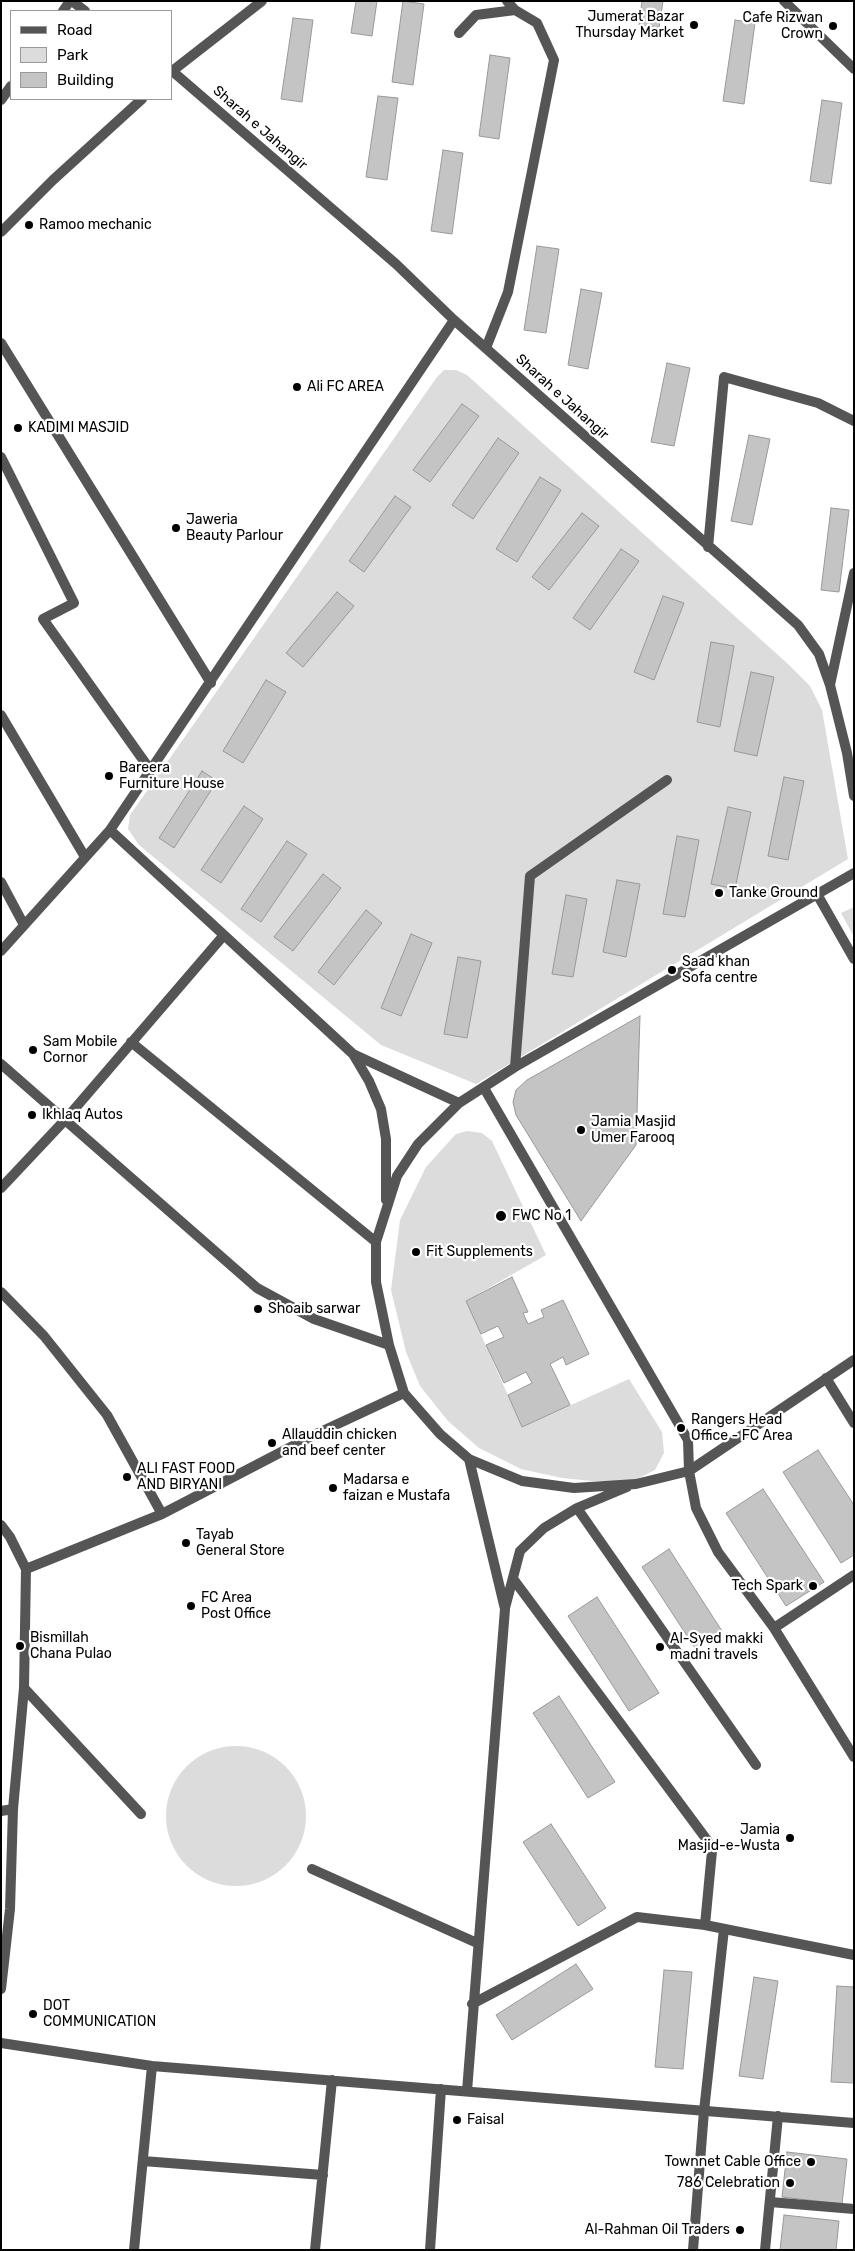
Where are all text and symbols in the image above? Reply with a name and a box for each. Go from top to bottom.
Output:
place label: Jumerat Bazar Thursday Market [575,9,684,41]
legend [10,10,172,100]
place label: Cafe Rizwan Crown [743,10,823,42]
marker: Jumerat Bazar Thursday Market [688,19,700,31]
marker: Cafe Rizwan Crown [827,20,839,32]
text: Road [57,21,93,39]
text: Park [57,46,88,64]
text: Building [57,71,114,89]
street label: Sharah e Jahangir [209,82,311,174]
place label: Ramoo mechanic [39,217,152,233]
marker: Ramoo mechanic [23,219,35,231]
street label: Sharah e Jahangir [512,351,612,443]
place label: Ali FC AREA [307,379,384,395]
marker: Ali FC AREA [291,381,303,393]
place label: KADIMI MASJID [28,420,129,436]
marker: KADIMI MASJID [12,422,24,434]
place label: Jaweria Beauty Parlour [186,512,283,544]
marker: Jaweria Beauty Parlour [170,522,182,534]
place label: Bareera Furniture House [119,760,224,792]
marker: Bareera Furniture House [103,770,115,782]
place label: Tanke Ground [729,885,818,901]
marker: Tanke Ground [713,887,725,899]
place label: Saad khan Sofa centre [682,954,758,986]
marker: Saad khan Sofa centre [666,964,678,976]
place label: Sam Mobile Cornor [43,1034,117,1066]
marker: Sam Mobile Cornor [27,1044,39,1056]
place label: Ikhlaq Autos [42,1107,123,1123]
marker: Ikhlaq Autos [26,1109,38,1121]
place label: Jamia Masjid Umer Farooq [591,1114,676,1146]
marker: Jamia Masjid Umer Farooq [575,1124,587,1136]
place label: FWC No 1 [512,1208,571,1224]
marker: FWC No 1 [494,1209,508,1223]
place label: Fit Supplements [426,1244,533,1260]
marker: Fit Supplements [410,1246,422,1258]
place label: Shoaib sarwar [268,1301,360,1317]
marker: Shoaib sarwar [252,1303,264,1315]
place label: Rangers Head Office - FC Area [691,1412,793,1444]
marker: Rangers Head Office - FC Area [675,1422,687,1434]
place label: Allauddin chicken and beef center [282,1427,397,1460]
marker: Allauddin chicken and beef center [266,1437,278,1449]
place label: ALI FAST FOOD AND BIRYANI [137,1461,235,1494]
marker: ALI FAST FOOD AND BIRYANI [121,1471,133,1483]
place label: Madarsa e faizan e Mustafa [343,1472,450,1504]
marker: Madarsa e faizan e Mustafa [327,1482,339,1494]
place label: Tayab General Store [196,1527,285,1560]
marker: Tayab General Store [180,1537,192,1549]
place label: Tech Spark [731,1578,803,1594]
marker: Tech Spark [807,1580,819,1592]
place label: FC Area Post Office [201,1590,271,1622]
marker: FC Area Post Office [185,1600,197,1612]
place label: Bismillah Chana Pulao [30,1630,112,1662]
place label: Al-Syed makki madni travels [670,1631,763,1664]
marker: Bismillah Chana Pulao [14,1640,26,1652]
marker: Al-Syed makki madni travels [654,1641,666,1653]
place label: Jamia Masjid-e-Wusta [678,1822,780,1854]
marker: Jamia Masjid-e-Wusta [784,1832,796,1844]
place label: DOT COMMUNICATION [43,1998,156,2030]
marker: DOT COMMUNICATION [27,2008,39,2020]
place label: Faisal [467,2112,504,2128]
marker: Faisal [451,2114,463,2126]
place label: Townnet Cable Office [664,2154,801,2170]
marker: Townnet Cable Office [805,2156,817,2168]
place label: 786 Celebration [677,2175,780,2191]
marker: 786 Celebration [784,2177,796,2189]
place label: Al-Rahman Oil Traders [585,2222,730,2238]
marker: Al-Rahman Oil Traders [734,2224,746,2236]

